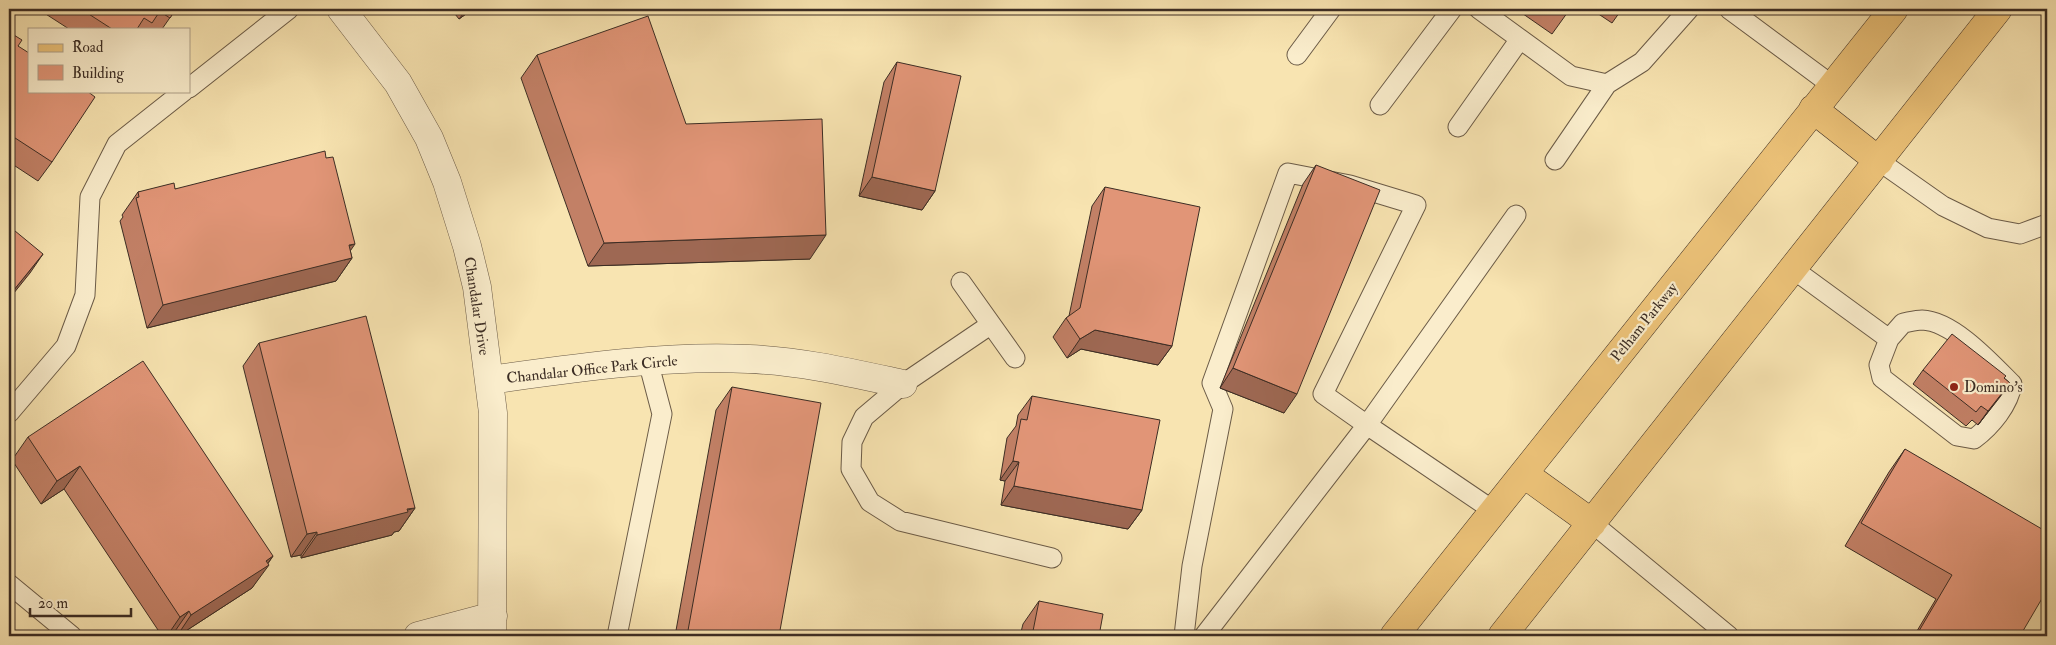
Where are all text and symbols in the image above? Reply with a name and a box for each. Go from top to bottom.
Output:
legend [28,28,190,92]
text: Road [72,38,104,57]
text: Building [72,64,124,83]
street label: Chandalar Drive [459,256,494,357]
street label: Pelham Parkway [1607,279,1682,366]
street label: Chandalar Office Park Circle [506,351,678,388]
place label: Domino's [1964,378,2023,397]
marker: Domino's [1948,381,1960,393]
scale bar [30,585,131,617]
text: 20 m [38,594,68,613]

